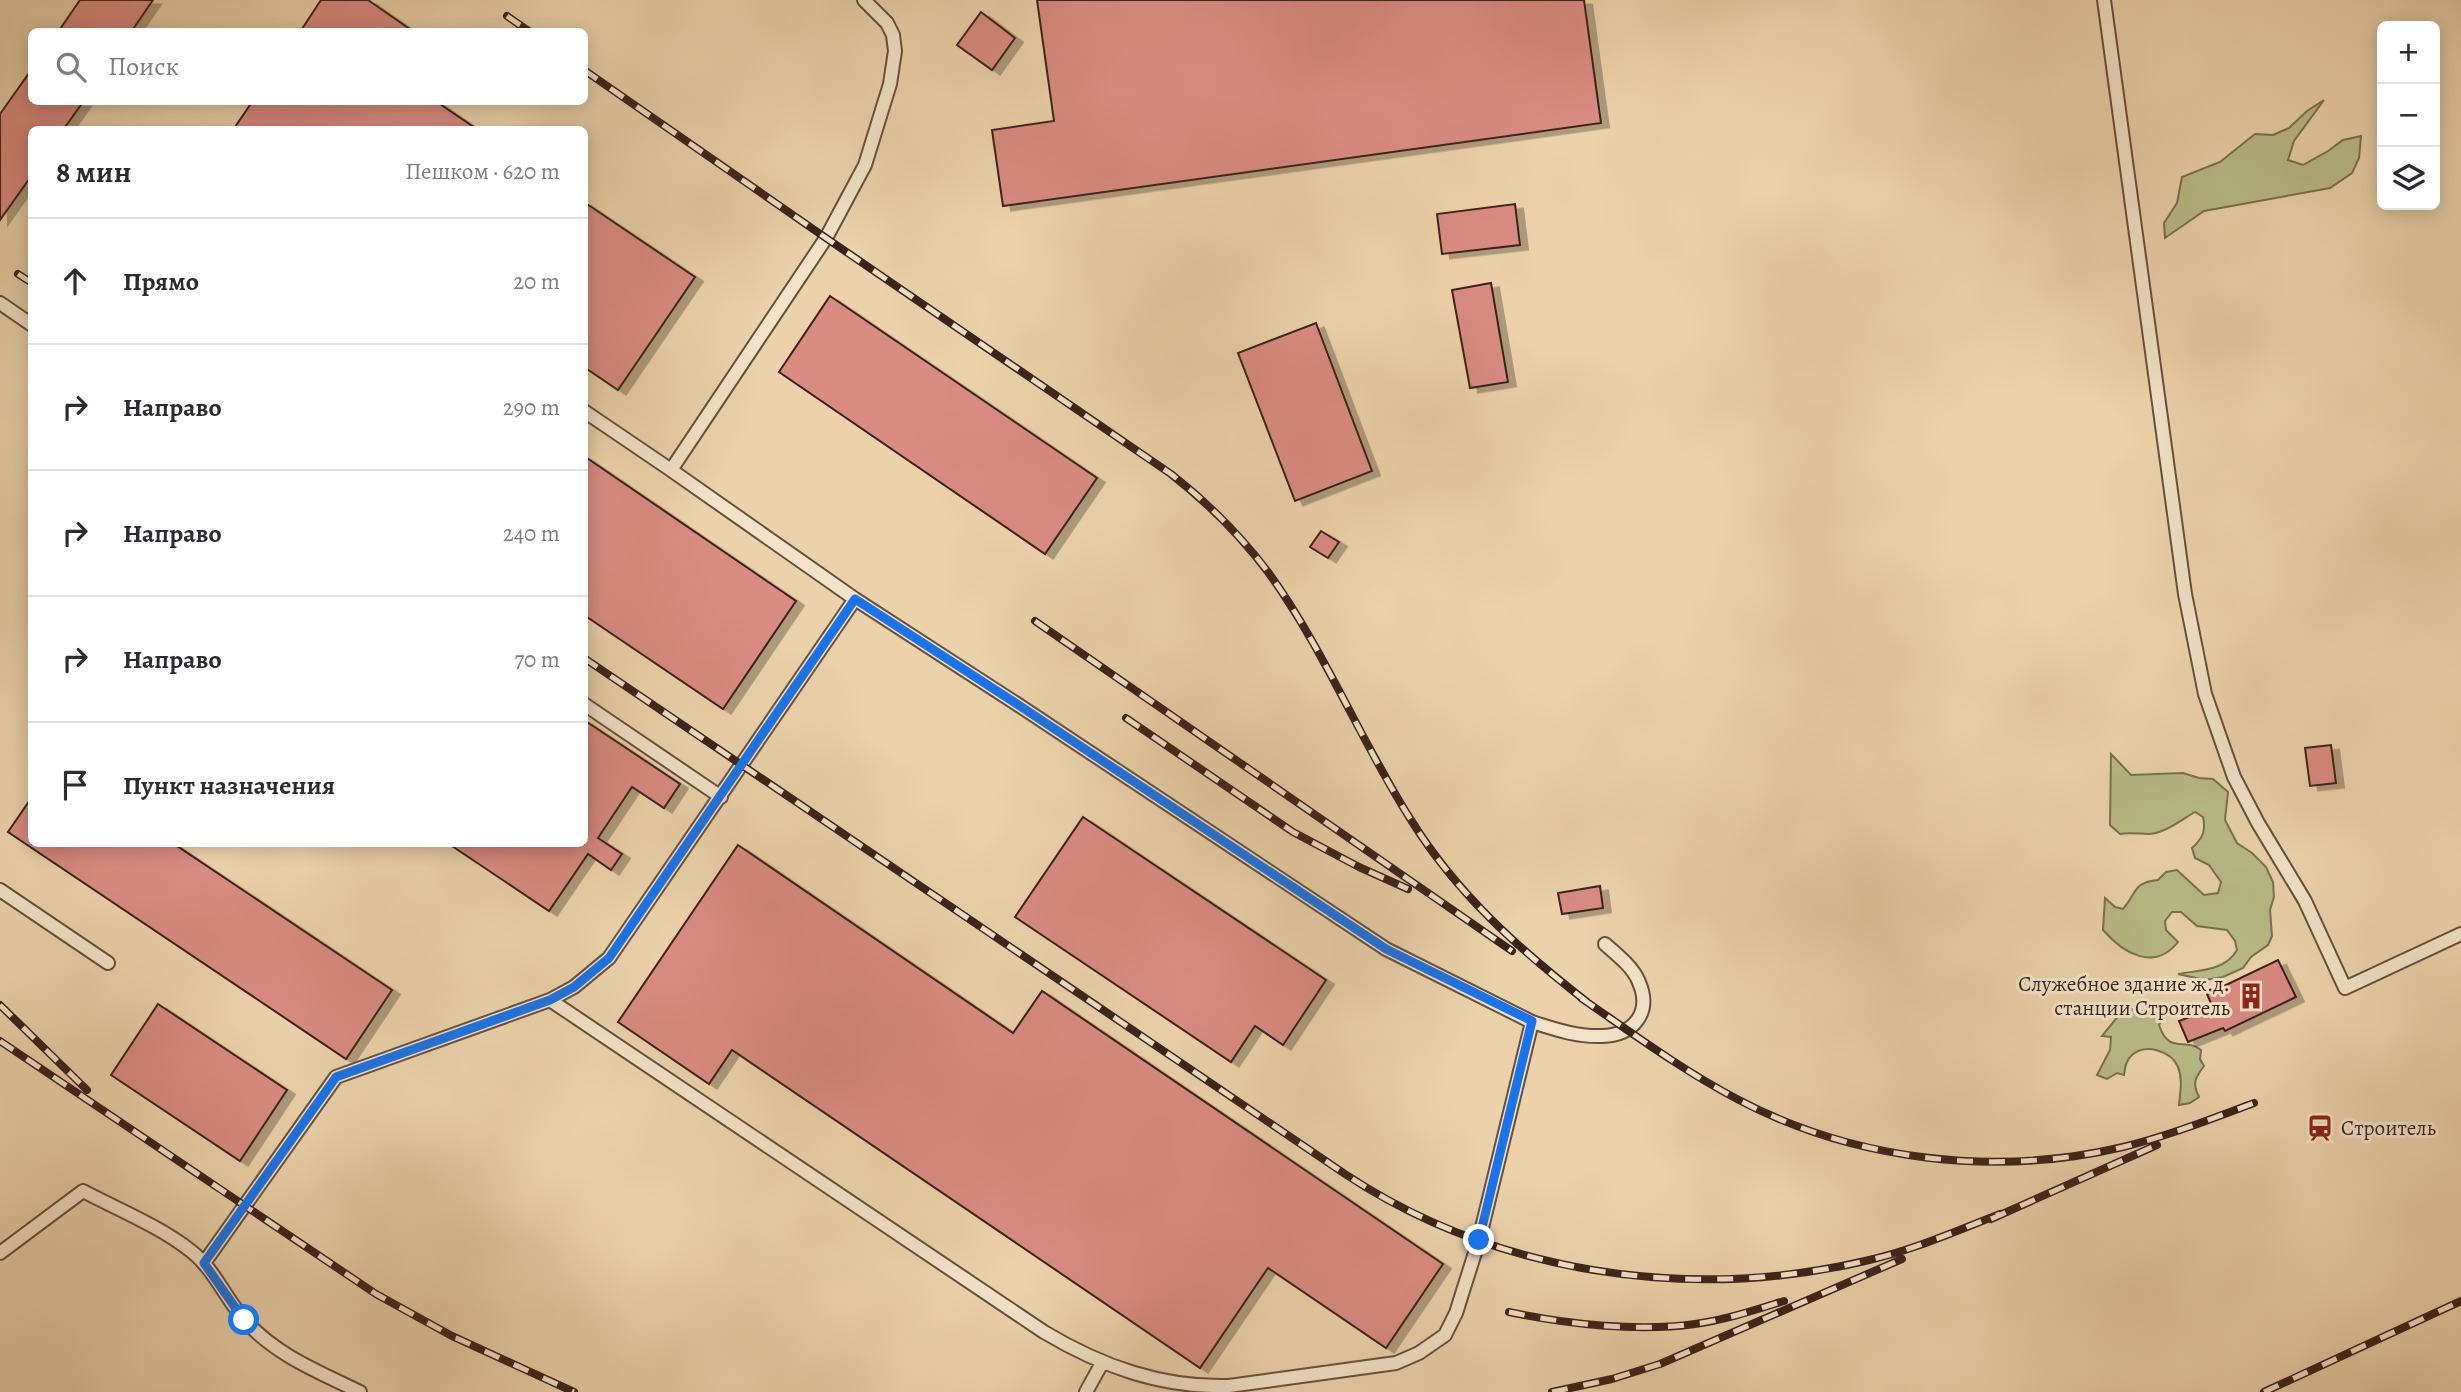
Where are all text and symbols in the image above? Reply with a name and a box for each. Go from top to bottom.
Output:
map controls [2377,21,2440,210]
button: + [2377,21,2440,84]
search box [28,28,588,105]
icon: search [52,48,90,86]
text: Поиск [108,49,179,84]
button: − [2377,84,2440,147]
button: layers [2377,147,2440,210]
text: 8 мин [56,152,131,192]
text: Пешком · 620 m [405,156,560,187]
icon: ahead [56,262,94,300]
text: Прямо [123,264,199,299]
text: 20 m [513,266,560,297]
icon: right [56,388,94,426]
text: Направо [123,390,222,425]
text: 290 m [503,392,560,423]
icon: right [56,514,94,552]
text: Направо [123,516,222,551]
text: 240 m [503,518,560,549]
icon: right [56,640,94,678]
text: Направо [123,642,222,677]
text: 70 m [514,644,560,675]
icon: arrive [56,766,94,804]
text: Пункт назначения [123,768,335,803]
place label: Служебное здание ж.д. станции Строитель [2018,970,2230,1022]
building icon: Служебное здание ж.д. станции Строитель [2236,981,2266,1011]
station icon: Строитель [2305,1113,2335,1143]
place label: Строитель [2341,1114,2436,1142]
route end [1463,1224,1494,1255]
route start [228,1304,259,1335]

